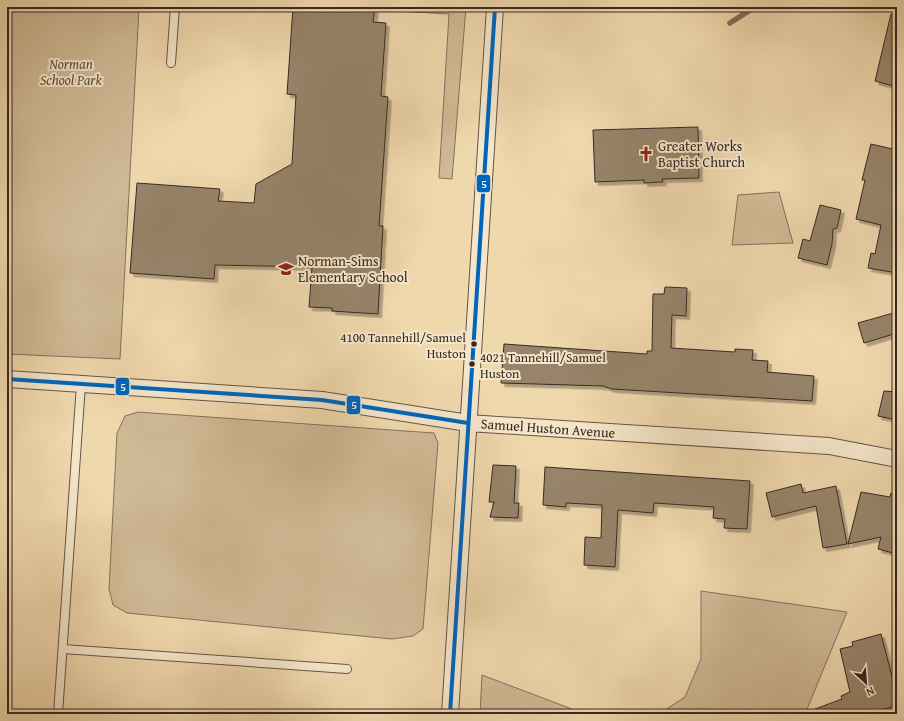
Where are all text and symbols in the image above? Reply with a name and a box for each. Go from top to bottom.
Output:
park label: Norman School Park [40,54,103,90]
place label: Greater Works Baptist Church [658,136,745,172]
church icon: Greater Works Baptist Church [637,145,655,163]
line badge: 5 [476,174,491,193]
text: 5 [481,176,487,192]
place label: Norman-Sims Elementary School [298,251,408,287]
school or university icon: Norman-Sims Elementary School [277,260,295,278]
place label: 4100 Tannehill/Samuel Huston [340,328,467,363]
marker: 4100 Tannehill/Samuel Huston [469,339,479,349]
place label: 4021 Tannehill/Samuel Huston [480,348,606,383]
marker: 4021 Tannehill/Samuel Huston [467,359,477,369]
line badge: 5 [115,377,130,396]
text: 5 [120,379,126,395]
line badge: 5 [346,395,361,415]
text: 5 [351,397,357,413]
street label: Samuel Huston Avenue [480,413,616,443]
north arrow [846,663,886,703]
text: N [863,683,877,701]

